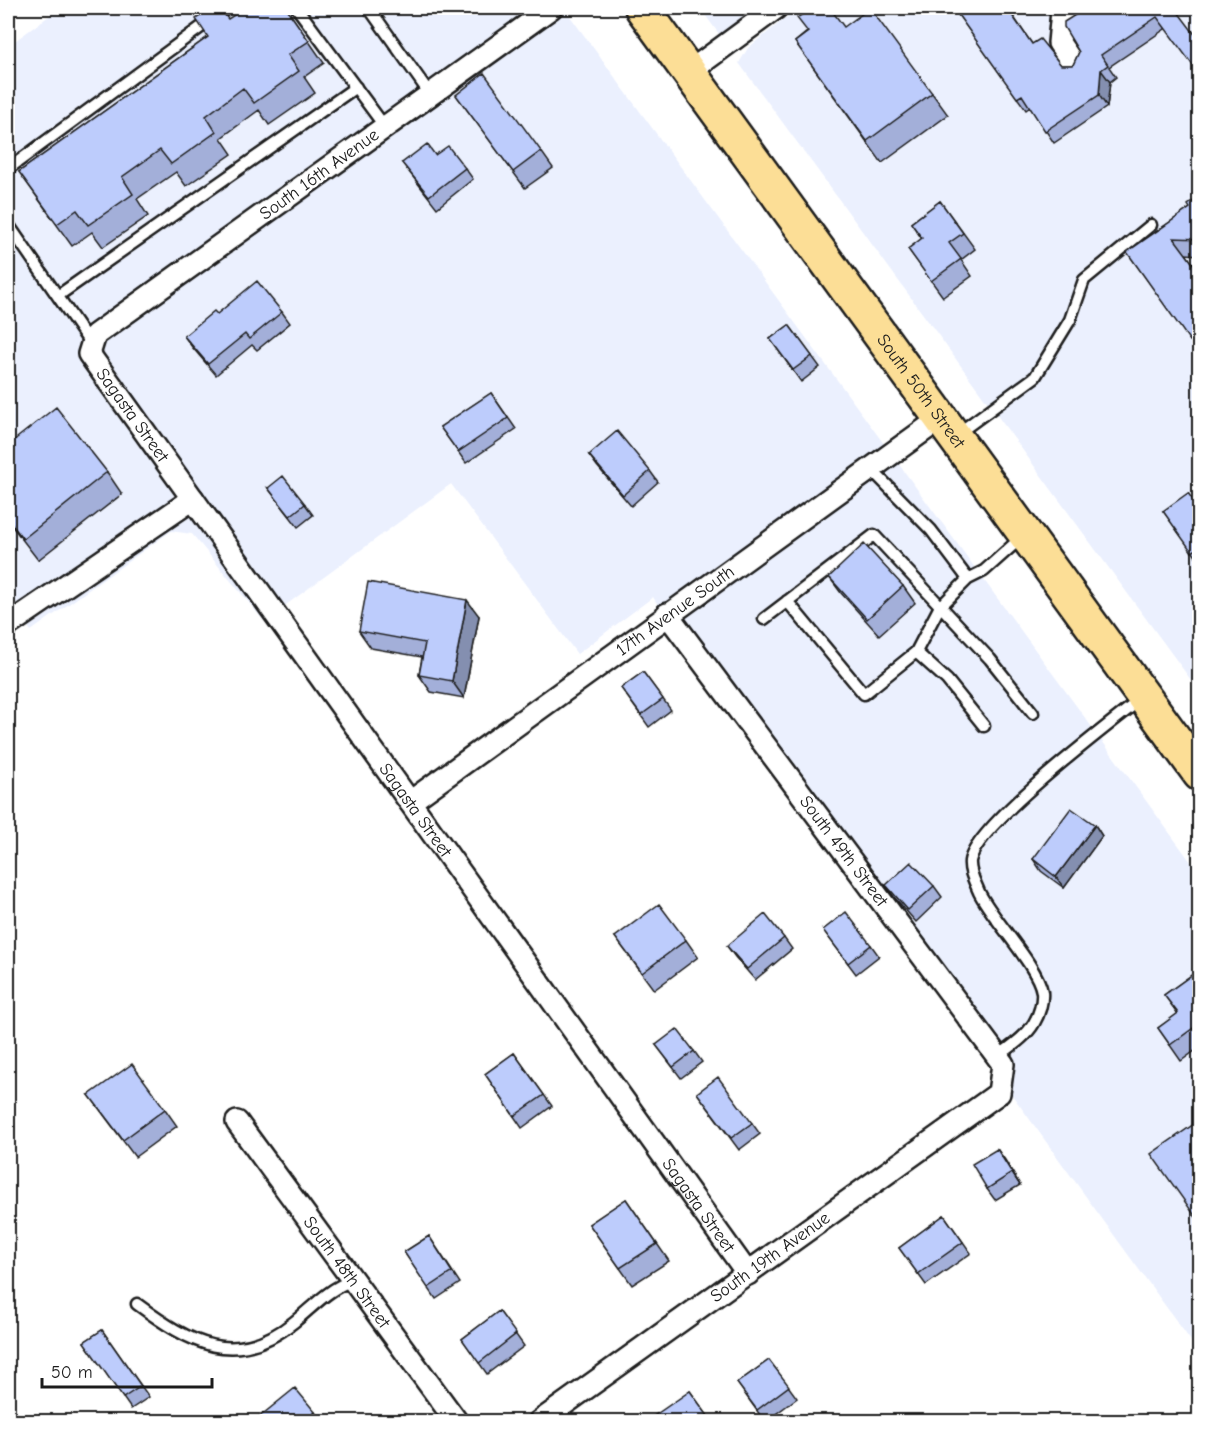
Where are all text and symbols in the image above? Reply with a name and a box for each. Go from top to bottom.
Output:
street label: South 16th Avenue [256,124,383,225]
street label: South 50th Street [872,330,970,453]
street label: Sagasta Street [91,364,173,467]
street label: 17th Avenue South [612,561,738,661]
street label: Sagasta Street [374,759,456,862]
street label: South 49th Street [795,792,893,912]
street label: Sagasta Street [658,1154,740,1257]
street label: South 19th Avenue [706,1207,834,1307]
street label: South 48th Street [299,1212,395,1333]
scale bar [42,1351,212,1389]
text: 50 m [51,1362,93,1383]

